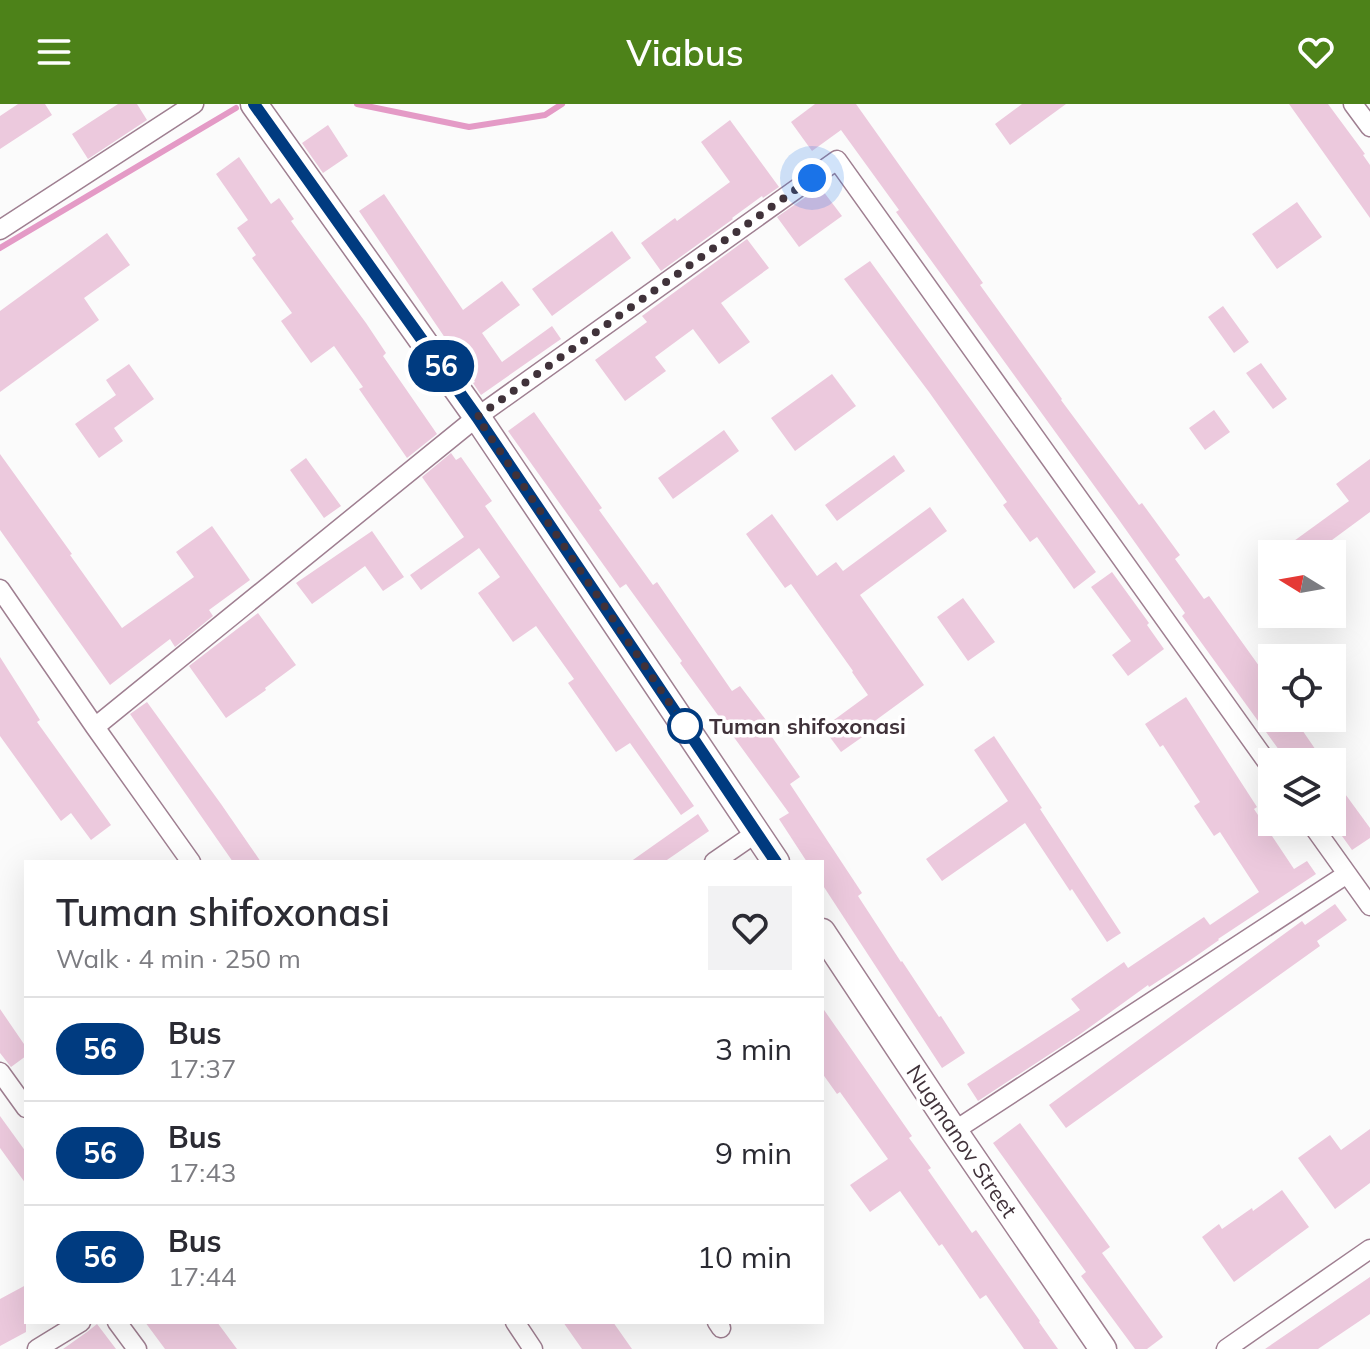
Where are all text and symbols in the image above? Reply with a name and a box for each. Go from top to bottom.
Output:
icon: menu [32,30,76,74]
text: Viabus [626,30,744,75]
icon: heart [1294,30,1338,74]
your location [792,158,832,198]
line badge: 56 [405,340,477,392]
text: 56 [424,348,458,383]
north arrow [1258,540,1346,628]
map controls [1258,540,1346,836]
button: locate [1258,644,1346,732]
marker: Tuman shifoxonasi [668,709,702,743]
place label: Tuman shifoxonasi [709,712,906,740]
button: layers [1258,748,1346,836]
button: heart [708,886,792,970]
text: Tuman shifoxonasi [56,888,390,936]
text: Walk · 4 min · 250 m [56,942,301,975]
text: Bus [168,1014,222,1052]
text: 3 min [715,1030,792,1068]
text: 56 [83,1031,117,1066]
text: 17:37 [168,1052,236,1085]
street label: Nugmanov Street [900,1059,1024,1223]
text: Bus [168,1118,222,1156]
text: 9 min [715,1134,792,1172]
text: 56 [83,1135,117,1170]
text: 17:43 [168,1156,236,1189]
text: Bus [168,1222,222,1260]
text: 10 min [697,1238,792,1276]
text: 56 [83,1239,117,1274]
text: 17:44 [168,1260,236,1293]

